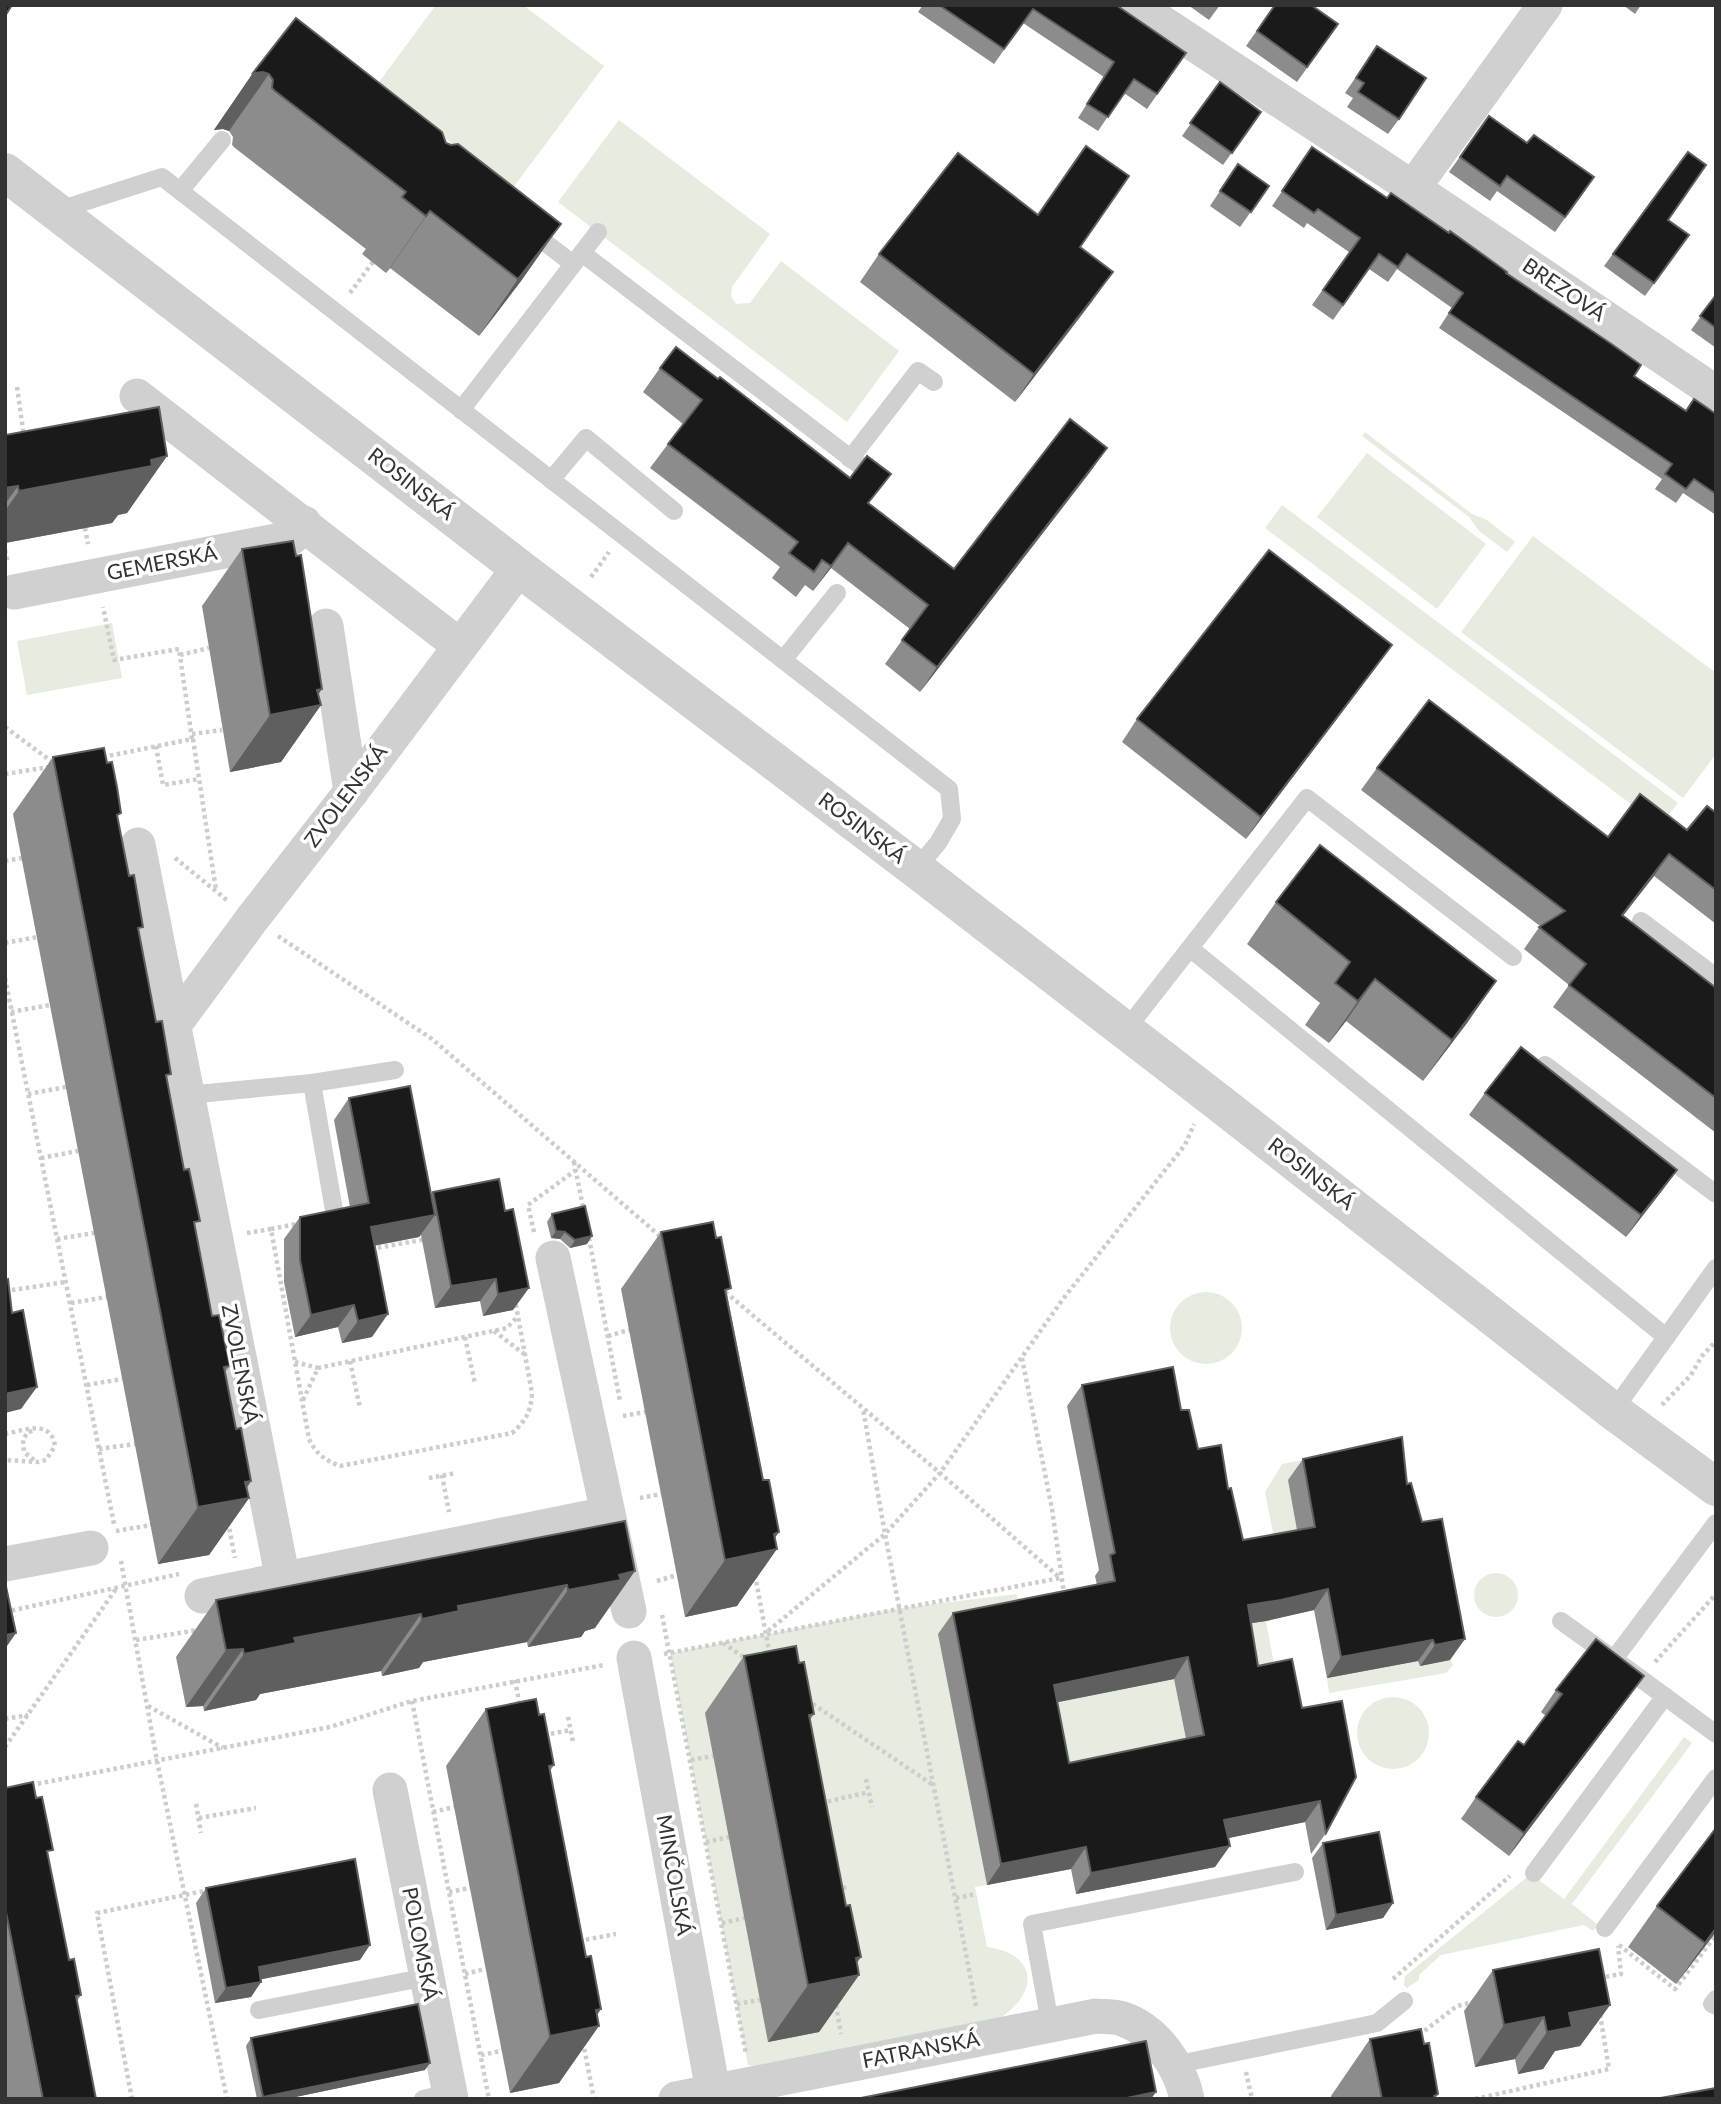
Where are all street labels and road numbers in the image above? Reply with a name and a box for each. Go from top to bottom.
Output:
street label: BREZOVÁ [1519,252,1612,326]
street label: ROSINSKÁ [364,441,461,525]
street label: GEMERSKÁ [104,538,220,584]
street label: ZVOLENSKÁ [298,738,392,851]
street label: ROSINSKÁ [814,786,912,868]
street label: ROSINSKÁ [1264,1131,1361,1215]
street label: ZVOLENSKÁ [218,1302,266,1427]
street label: MINČOLSKÁ [653,1812,699,1938]
street label: POLOMSKÁ [398,1885,445,2003]
street label: FATRANSKÁ [860,2025,982,2072]

